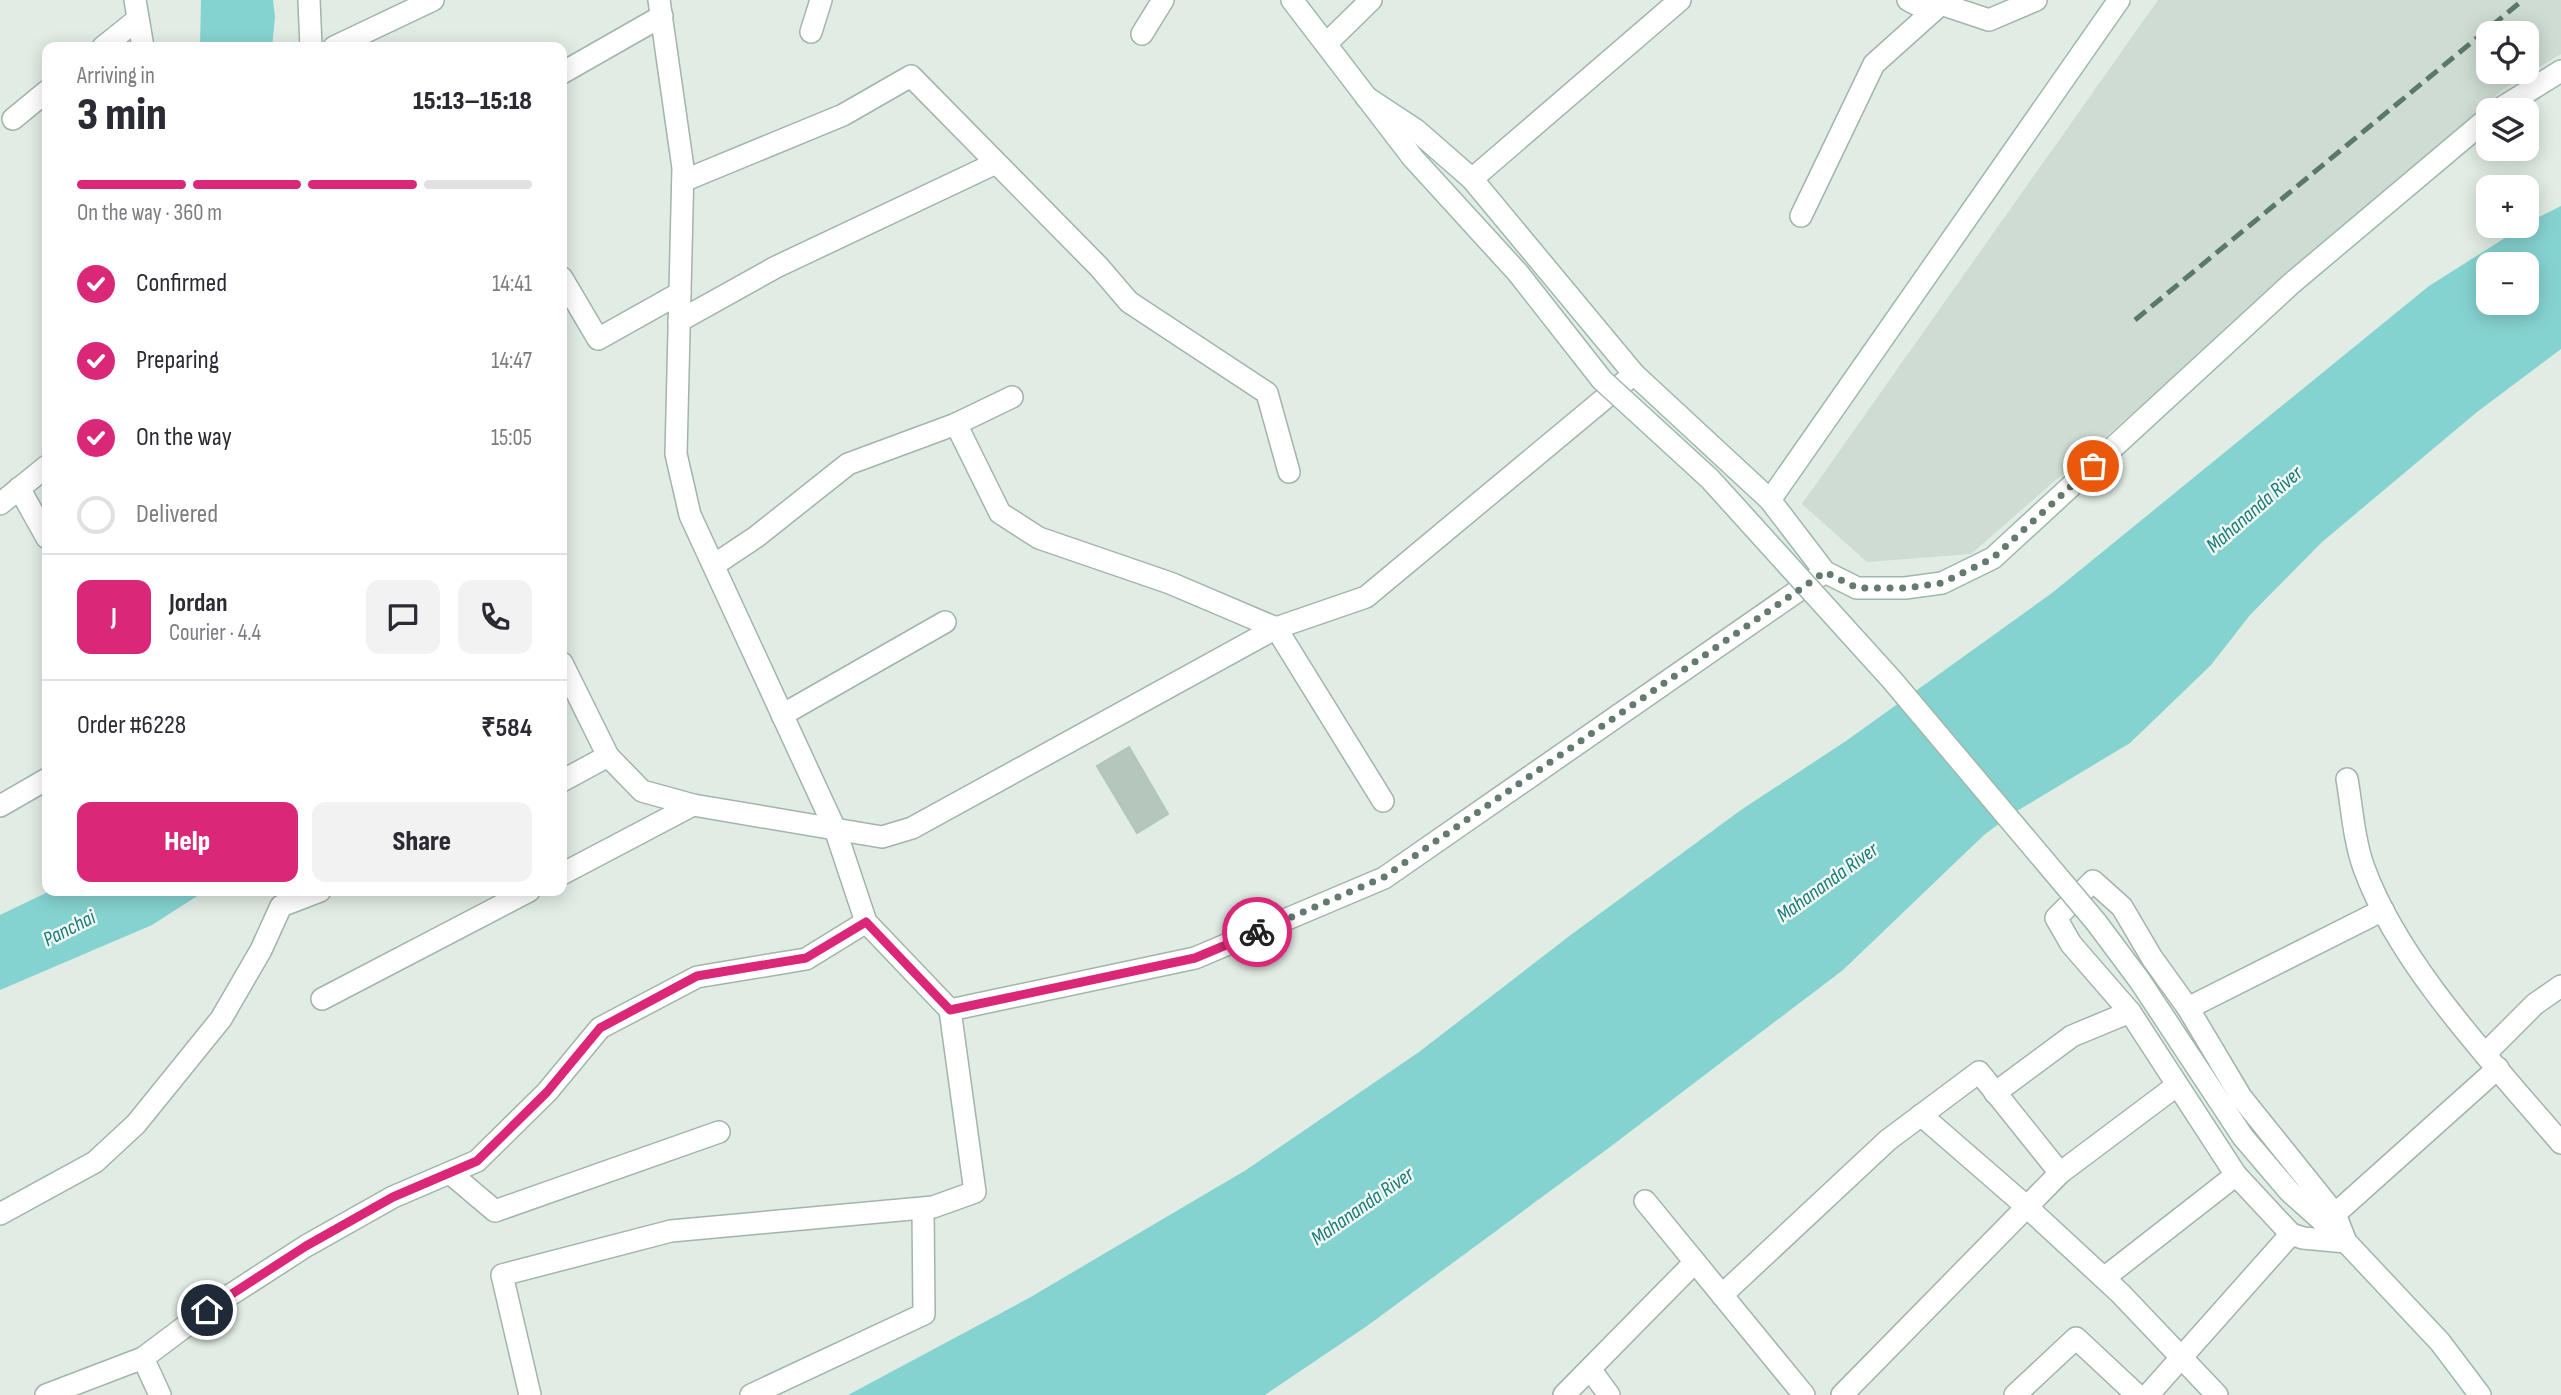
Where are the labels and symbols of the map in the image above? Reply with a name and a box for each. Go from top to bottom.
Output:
pin [2063,436,2123,496]
water label: Mahananda River [2201,460,2309,558]
water label: Mahananda River [1772,836,1884,928]
courier [1222,897,1292,967]
water label: Panchai [39,904,101,952]
water label: Mahananda River [1306,1161,1419,1251]
pin [177,1280,237,1340]

